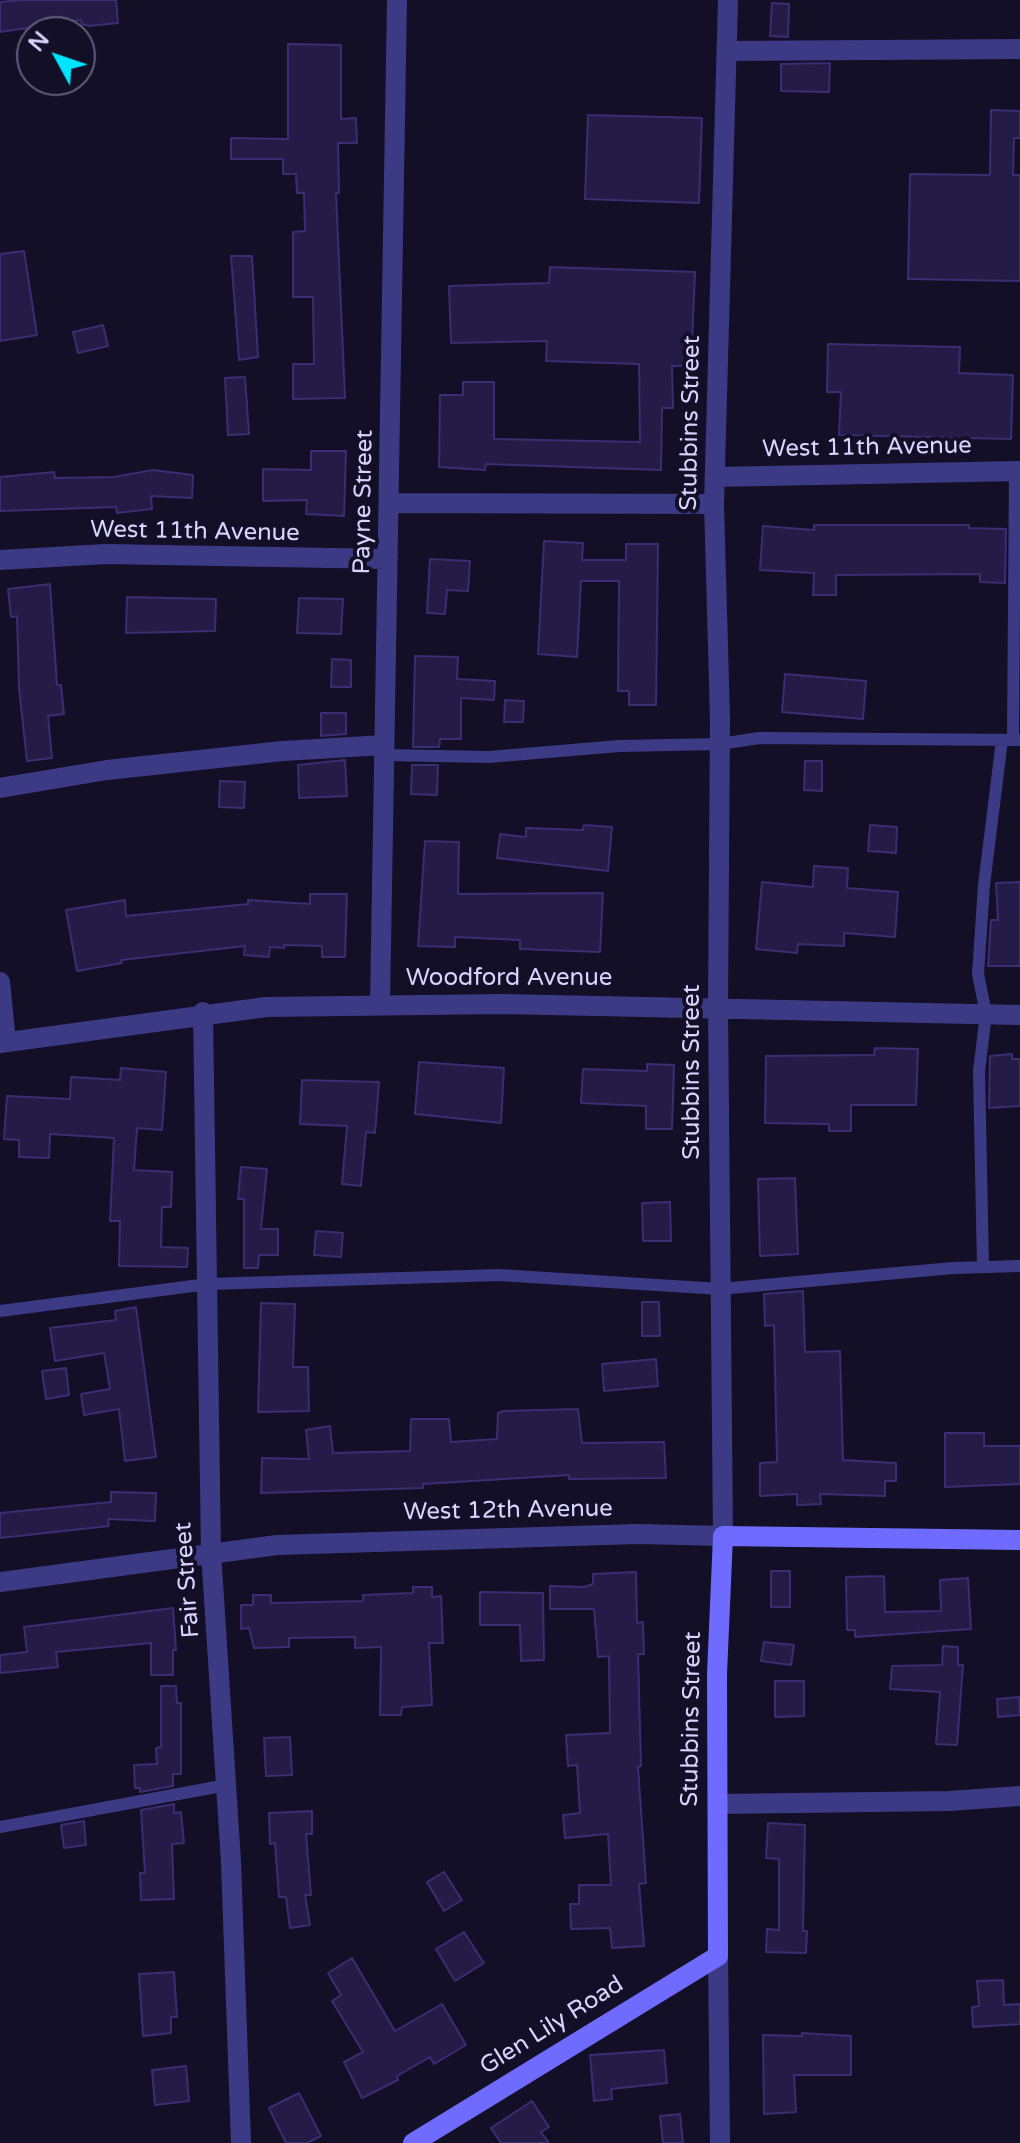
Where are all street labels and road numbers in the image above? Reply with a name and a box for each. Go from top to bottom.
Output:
street label: Stubbins Street [675,335,707,511]
street label: Payne Street [348,429,380,575]
street label: West 11th Avenue [762,432,972,464]
street label: West 11th Avenue [90,516,300,548]
street label: Woodford Avenue [406,965,612,993]
street label: Stubbins Street [679,984,707,1160]
street label: West 12th Avenue [403,1495,613,1527]
street label: Fair Street [170,1521,206,1639]
street label: Stubbins Street [676,1631,708,1807]
street label: Glen Lily Road [475,1970,629,2082]

